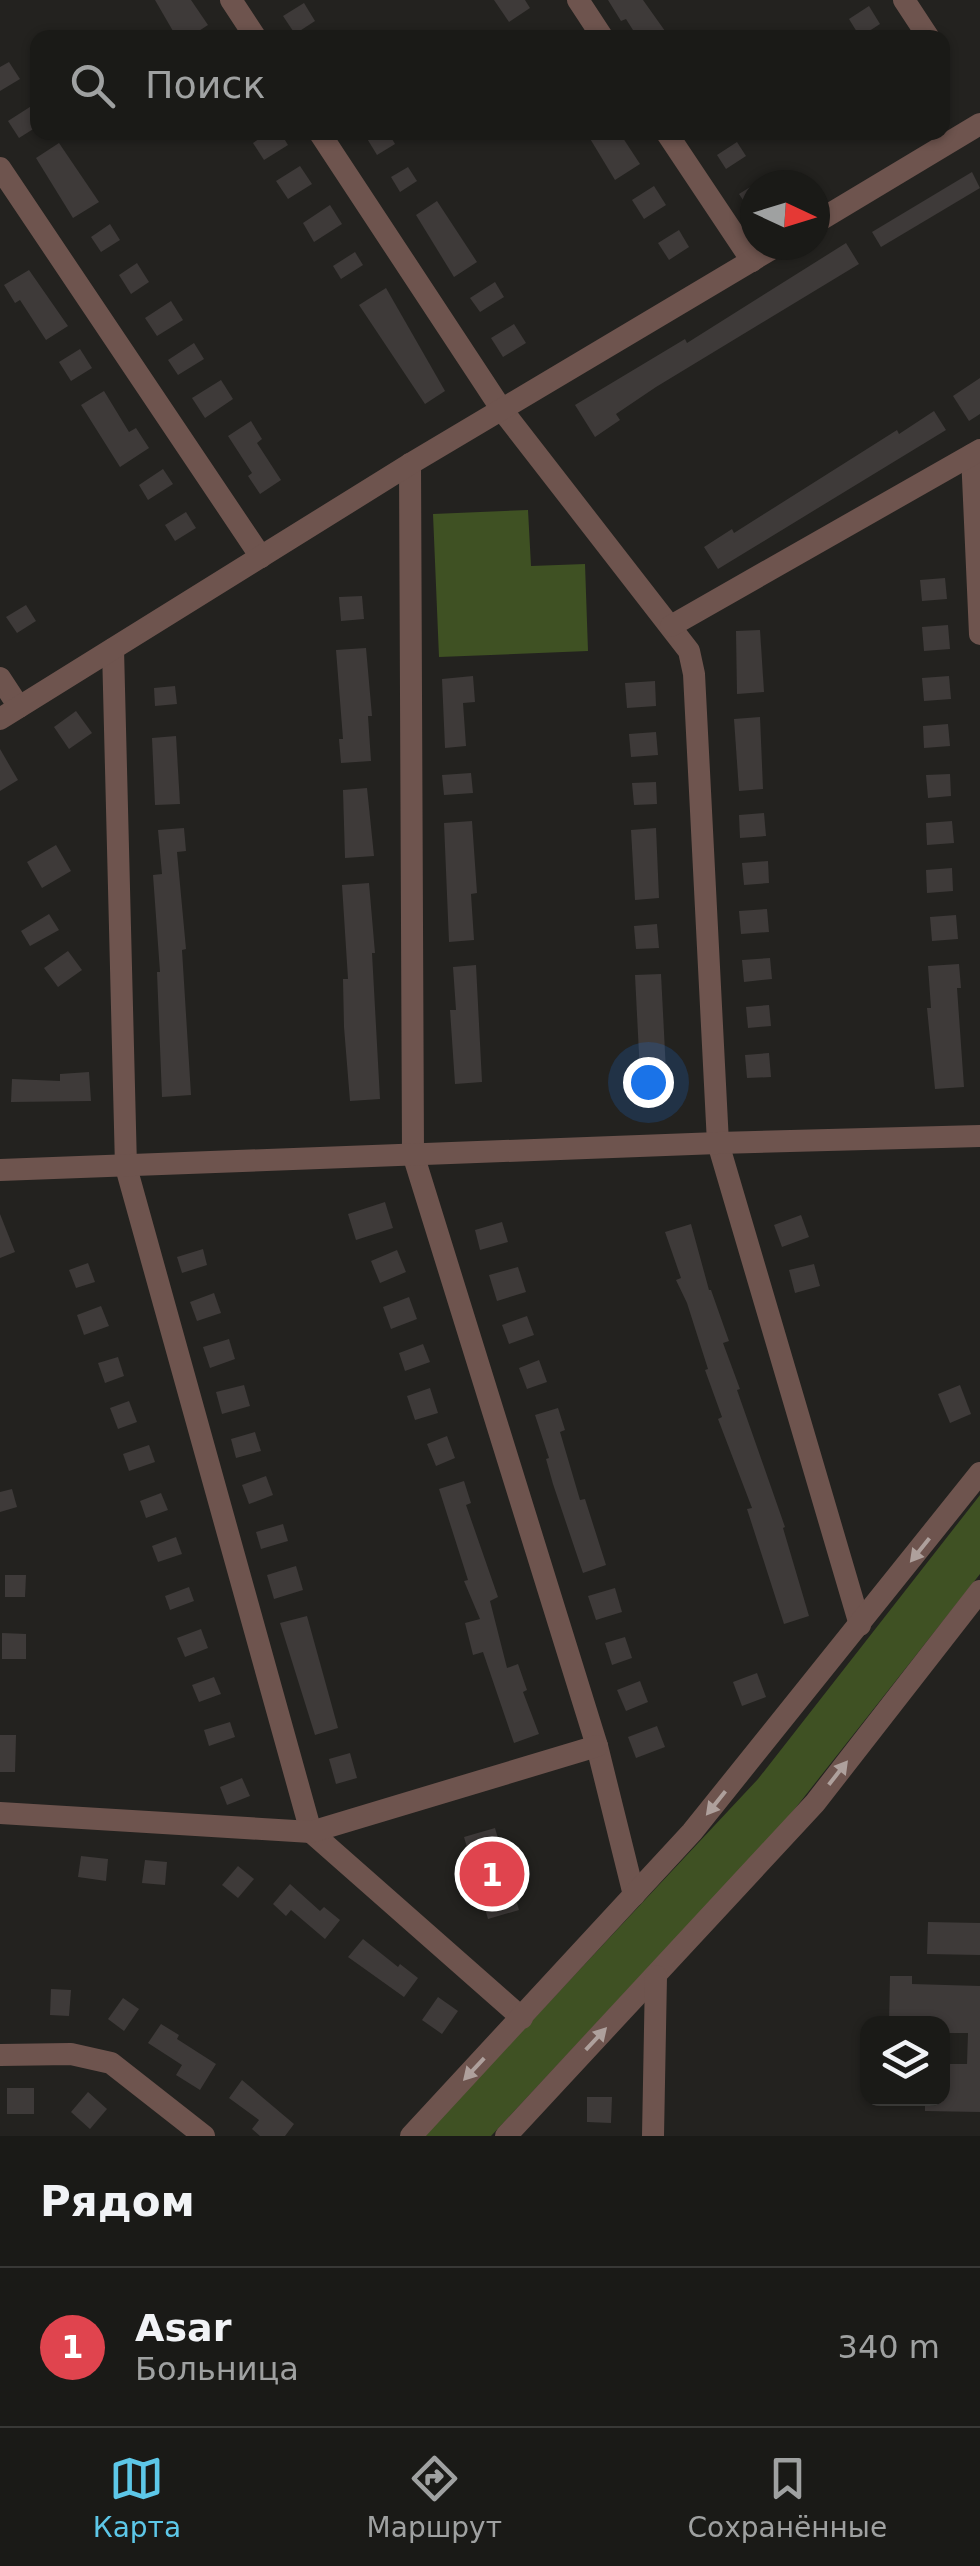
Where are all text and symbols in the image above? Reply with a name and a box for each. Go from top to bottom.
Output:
search box [30,30,950,140]
icon: search [65,58,120,113]
text: Поиск [145,63,265,107]
north arrow [740,170,830,260]
your location [623,1057,674,1108]
one-way arrow [910,1537,931,1562]
one-way arrow [827,1760,848,1786]
one-way arrow [706,1790,727,1815]
pin: 1 [460,1836,524,1912]
map controls [860,2016,950,2106]
button: layers [860,2016,950,2106]
one-way arrow [584,2028,607,2052]
one-way arrow [463,2057,486,2081]
text: Рядом [40,2177,195,2226]
text: Asar [135,2306,231,2350]
text: 1 [61,2328,84,2366]
text: 340 m [838,2328,940,2366]
text: Больница [135,2350,299,2388]
tab: Карта [93,2451,181,2544]
tab: Маршрут [367,2451,502,2544]
tab: Сохранённые [688,2451,887,2544]

